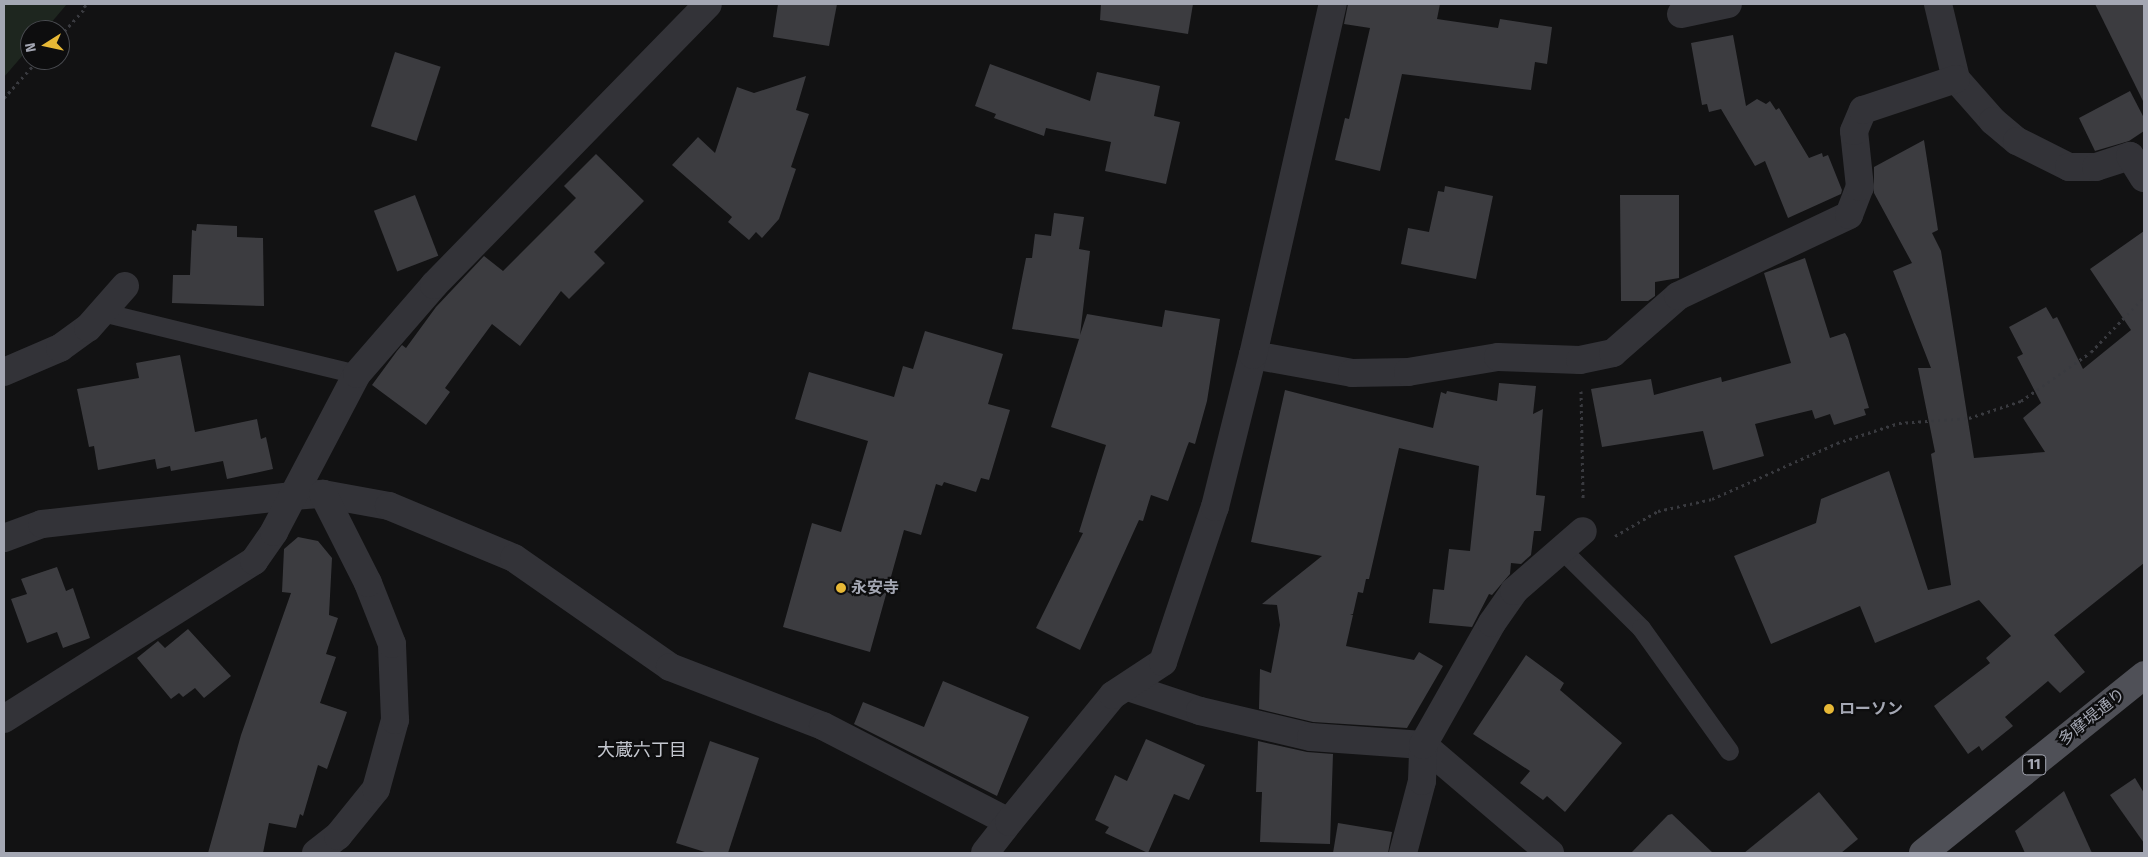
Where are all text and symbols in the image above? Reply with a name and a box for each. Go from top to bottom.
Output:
north arrow [20,20,70,70]
text: N [22,41,40,54]
place label: 永安寺 [851,578,899,598]
marker: 永安寺 [835,582,847,594]
street label: 多摩堤通り [2055,684,2129,750]
place label: ローソン [1839,699,1903,719]
marker: ローソン [1823,703,1835,715]
district label: 大蔵六丁目 [597,739,687,761]
road number: 11 [2022,752,2046,778]

